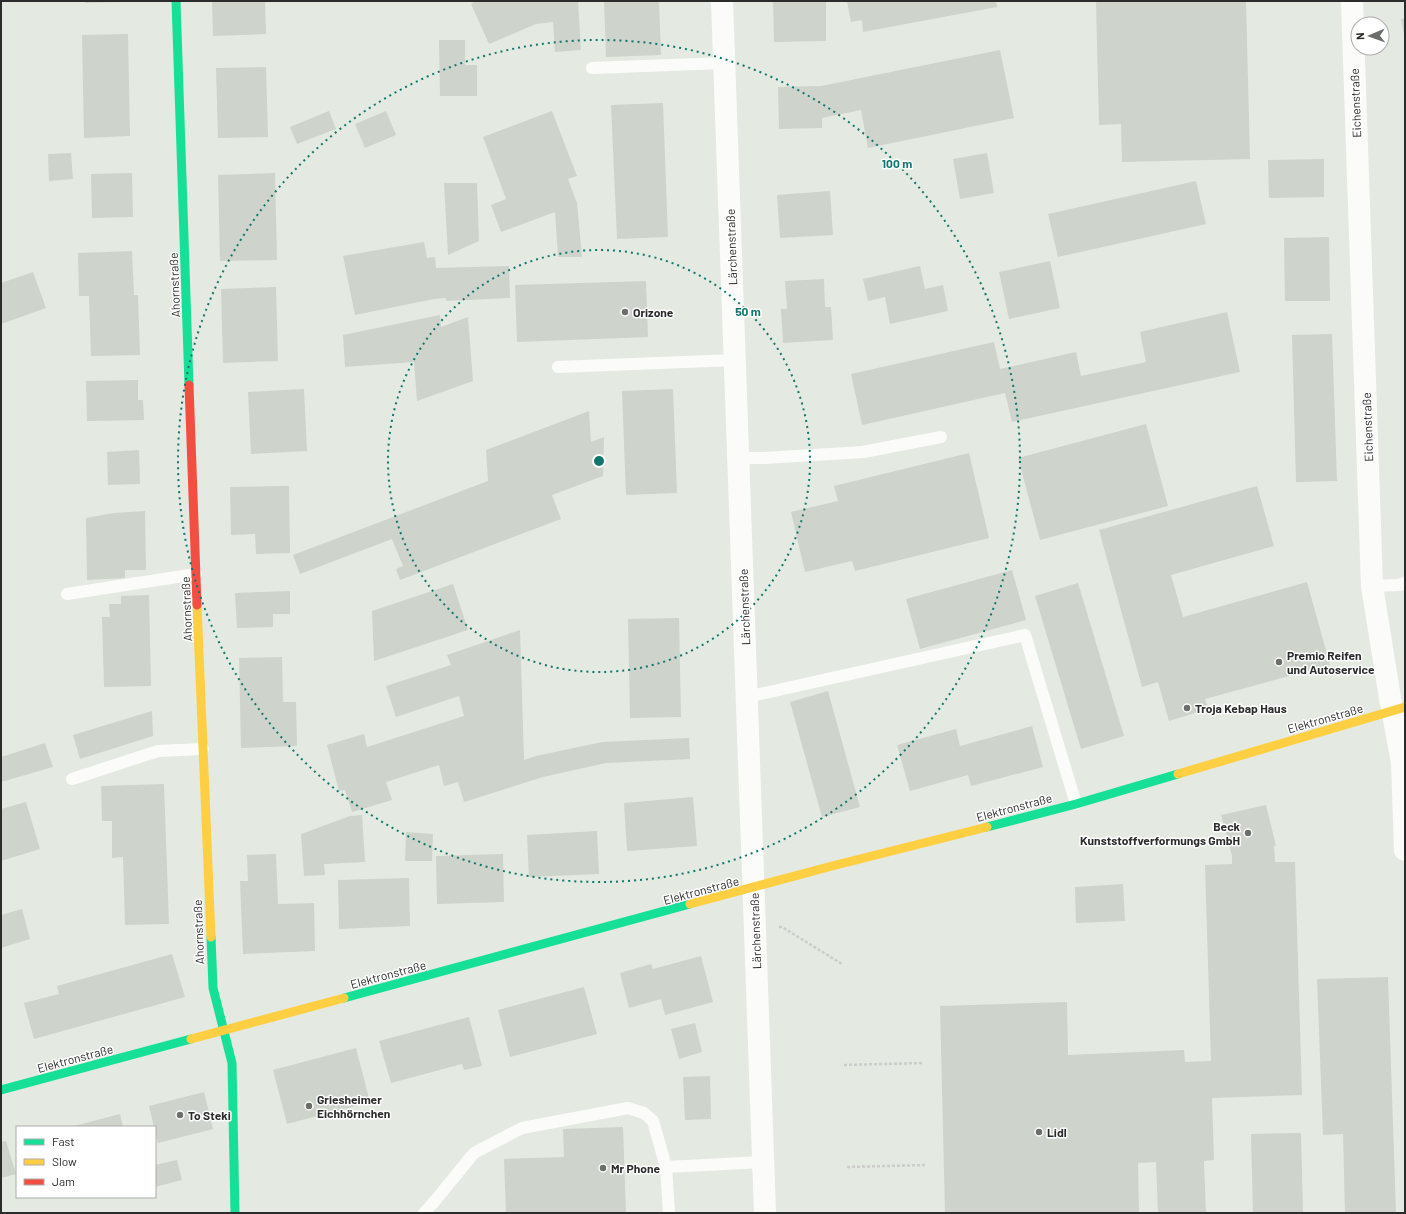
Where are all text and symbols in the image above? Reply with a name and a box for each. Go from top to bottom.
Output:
north arrow [1350,16,1390,56]
text: N [1353,32,1366,40]
street label: Eichenstraße [1347,68,1363,138]
text: 100 m [882,156,912,170]
street label: Lärchenstraße [723,209,739,285]
street label: Ahornstraße [166,252,182,318]
text: 50 m [735,304,761,318]
place label: Orizone [633,305,674,319]
marker: Orizone [620,307,630,317]
street label: Eichenstraße [1359,392,1375,462]
centre of rings [592,454,606,468]
street label: Lärchenstraße [736,569,752,645]
street label: Ahornstraße [178,576,194,642]
place label: Premio Reifen und Autoservice [1287,648,1375,676]
marker: Premio Reifen und Autoservice [1274,657,1284,667]
place label: Troja Kebap Haus [1195,701,1287,715]
street label: Elektronstraße [1286,701,1364,735]
marker: Troja Kebap Haus [1182,703,1192,713]
street label: Elektronstraße [975,790,1053,824]
place label: Beck Kunststoffverformungs GmbH [1080,819,1241,847]
marker: Beck Kunststoffverformungs GmbH [1243,828,1253,838]
street label: Elektronstraße [662,873,740,907]
street label: Lärchenstraße [747,893,763,969]
street label: Ahornstraße [190,899,206,965]
street label: Elektronstraße [349,957,427,991]
street label: Elektronstraße [36,1041,114,1075]
place label: Griesheimer Eichhörnchen [317,1092,390,1120]
marker: Griesheimer Eichhörnchen [304,1101,314,1111]
place label: To Steki [188,1108,231,1122]
marker: To Steki [175,1110,185,1120]
place label: Lidl [1047,1125,1067,1139]
legend [16,1126,156,1198]
marker: Lidl [1034,1127,1044,1137]
text: Fast [52,1134,75,1148]
text: Slow [52,1154,77,1168]
place label: Mr Phone [611,1161,660,1175]
marker: Mr Phone [598,1163,608,1173]
text: Jam [52,1174,75,1188]

